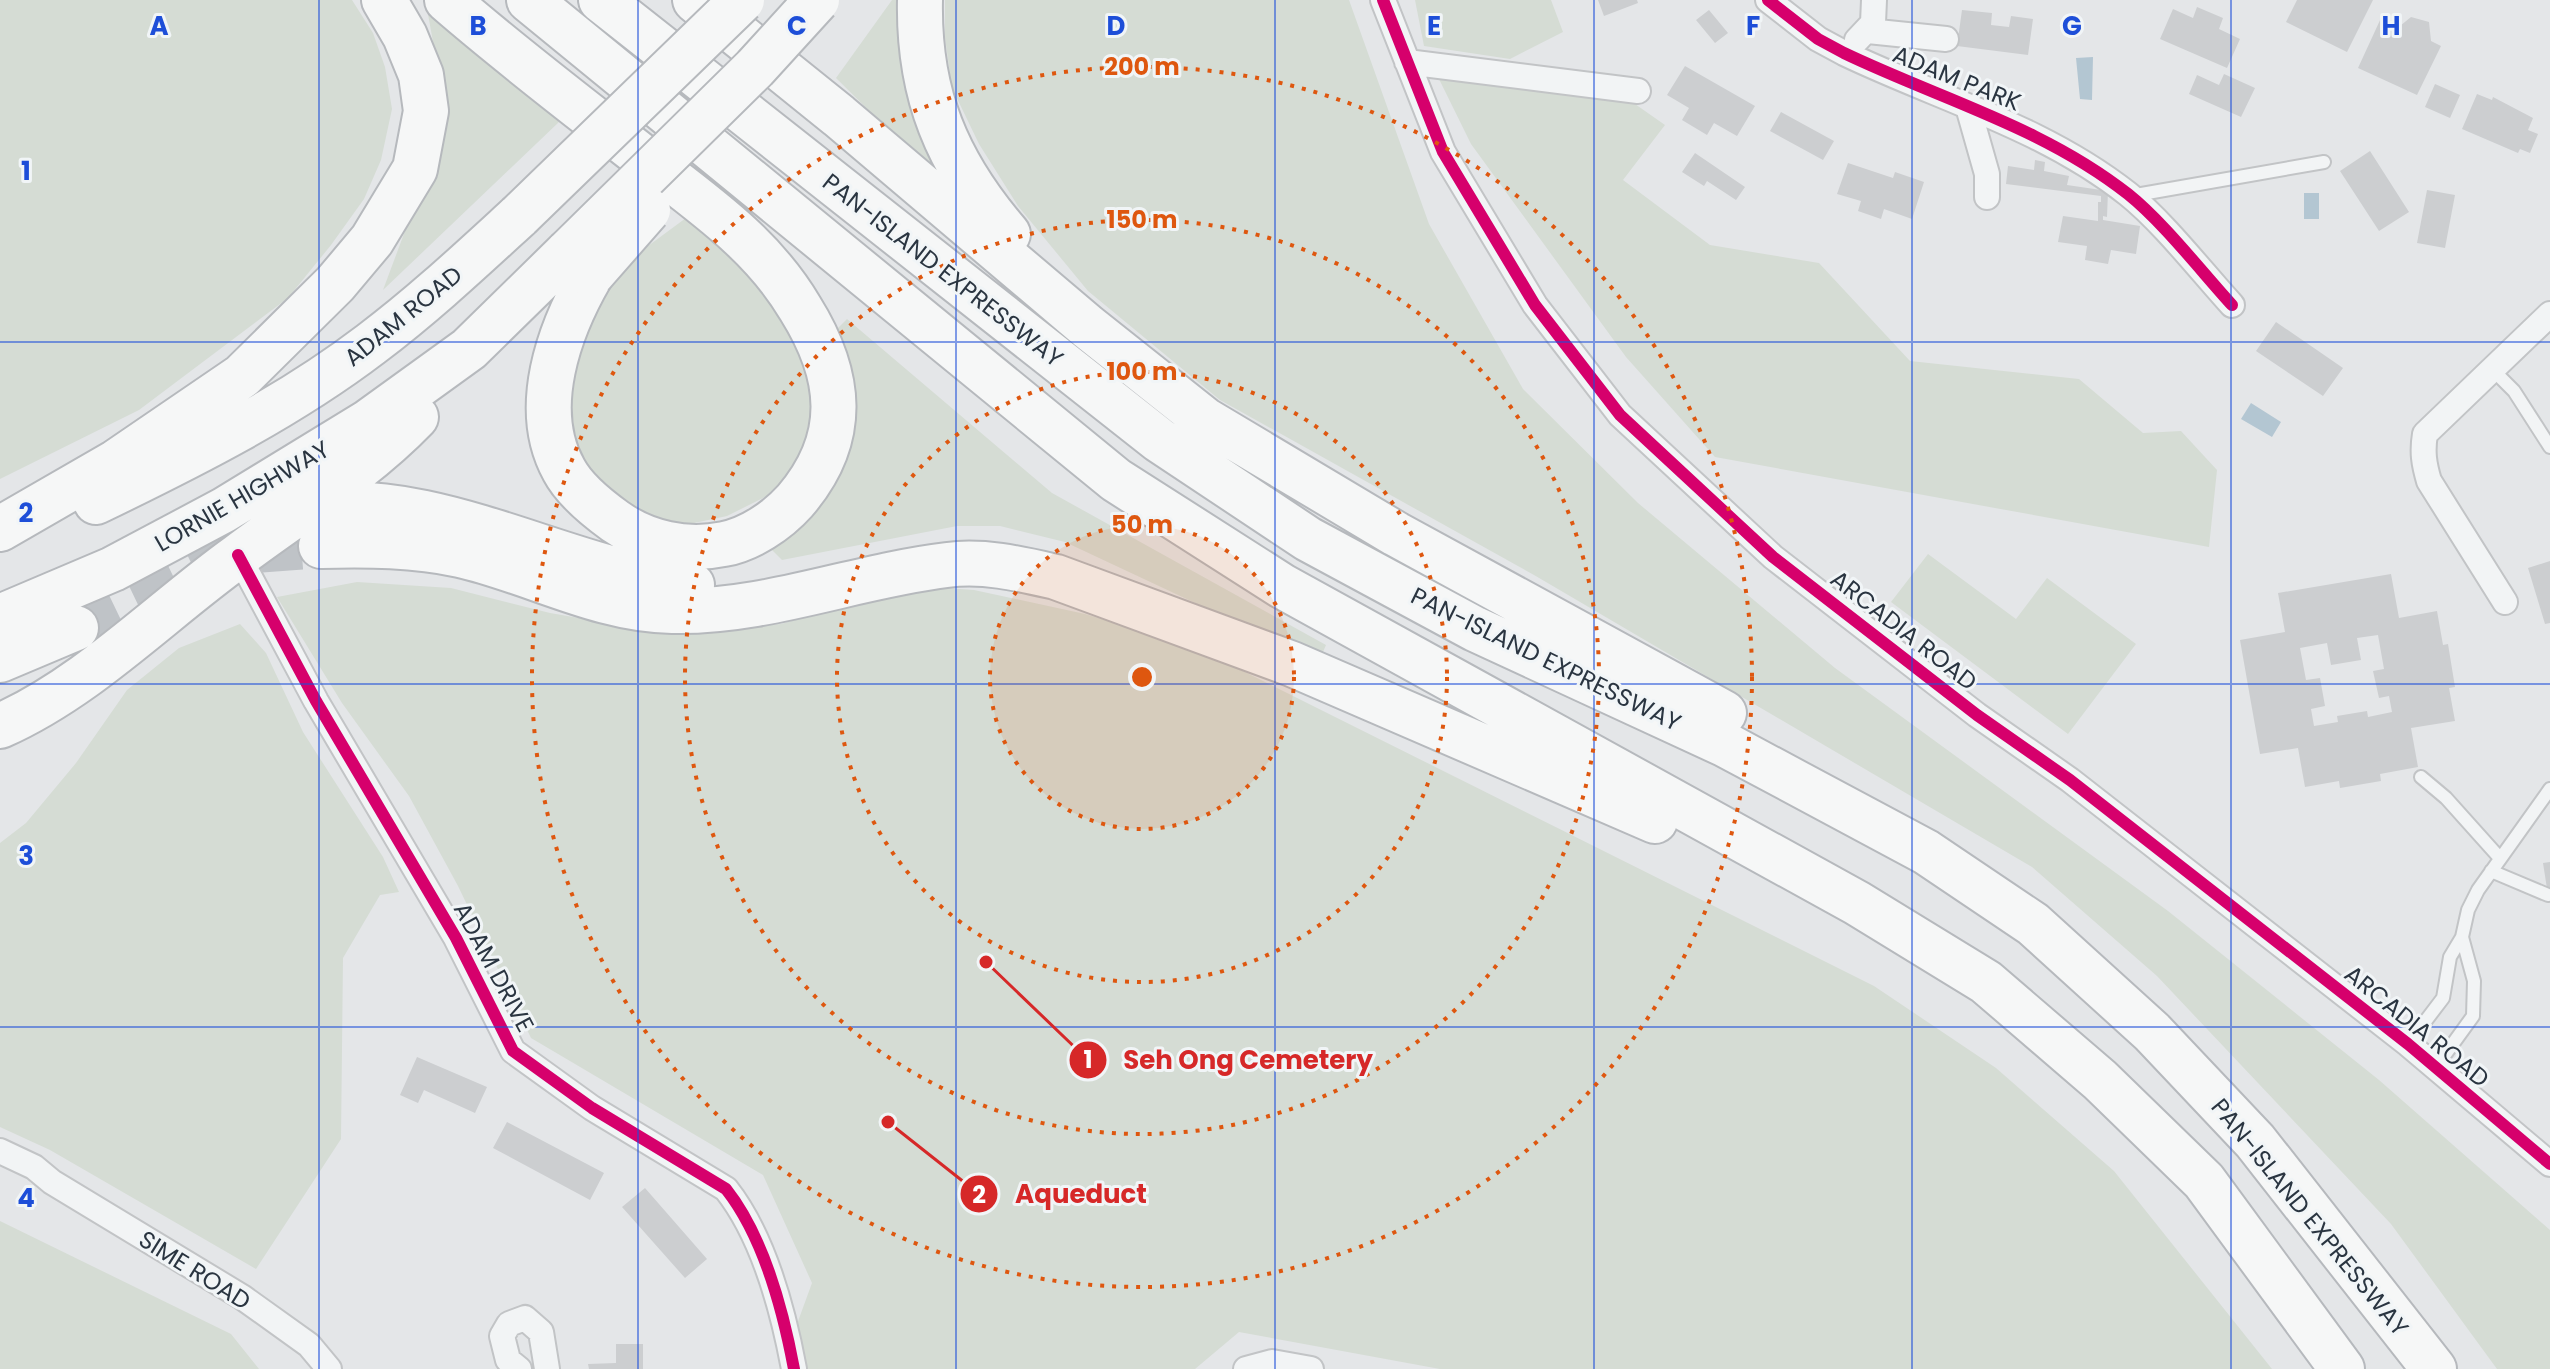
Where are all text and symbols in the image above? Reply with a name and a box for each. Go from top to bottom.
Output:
text: A [149,8,169,44]
text: B [469,8,487,44]
text: C [787,8,807,44]
text: D [1107,8,1126,44]
text: E [1427,8,1441,44]
text: F [1746,8,1760,44]
text: G [2062,8,2082,44]
text: H [2381,8,2401,44]
street label: ADAM PARK [1888,37,2026,119]
text: 200 m [1104,50,1180,83]
text: 1 [21,153,31,189]
street label: PAN-ISLAND EXPRESSWAY [816,166,1070,374]
text: 150 m [1107,203,1177,236]
street label: ADAM ROAD [337,258,469,374]
text: 100 m [1107,355,1177,388]
street label: LORNIE HIGHWAY [149,433,335,559]
text: 2 [19,495,34,531]
text: 50 m [1111,508,1173,541]
street label: ARCADIA ROAD [1824,562,1984,698]
street label: PAN-ISLAND EXPRESSWAY [1405,579,1687,739]
centre of rings [1128,663,1156,691]
text: 3 [18,838,34,874]
street label: ADAM DRIVE [446,896,542,1038]
street label: ARCADIA ROAD [2338,957,2496,1095]
callout: Seh Ong Cemetery [1068,1035,1389,1085]
text: Seh Ong Cemetery [1123,1042,1373,1078]
text: 1 [1083,1043,1093,1076]
street label: PAN-ISLAND EXPRESSWAY [2204,1091,2416,1343]
callout: Aqueduct [959,1169,1163,1219]
text: Aqueduct [1015,1176,1147,1212]
text: 2 [972,1178,986,1211]
text: 4 [17,1180,35,1216]
street label: SIME ROAD [133,1223,257,1317]

